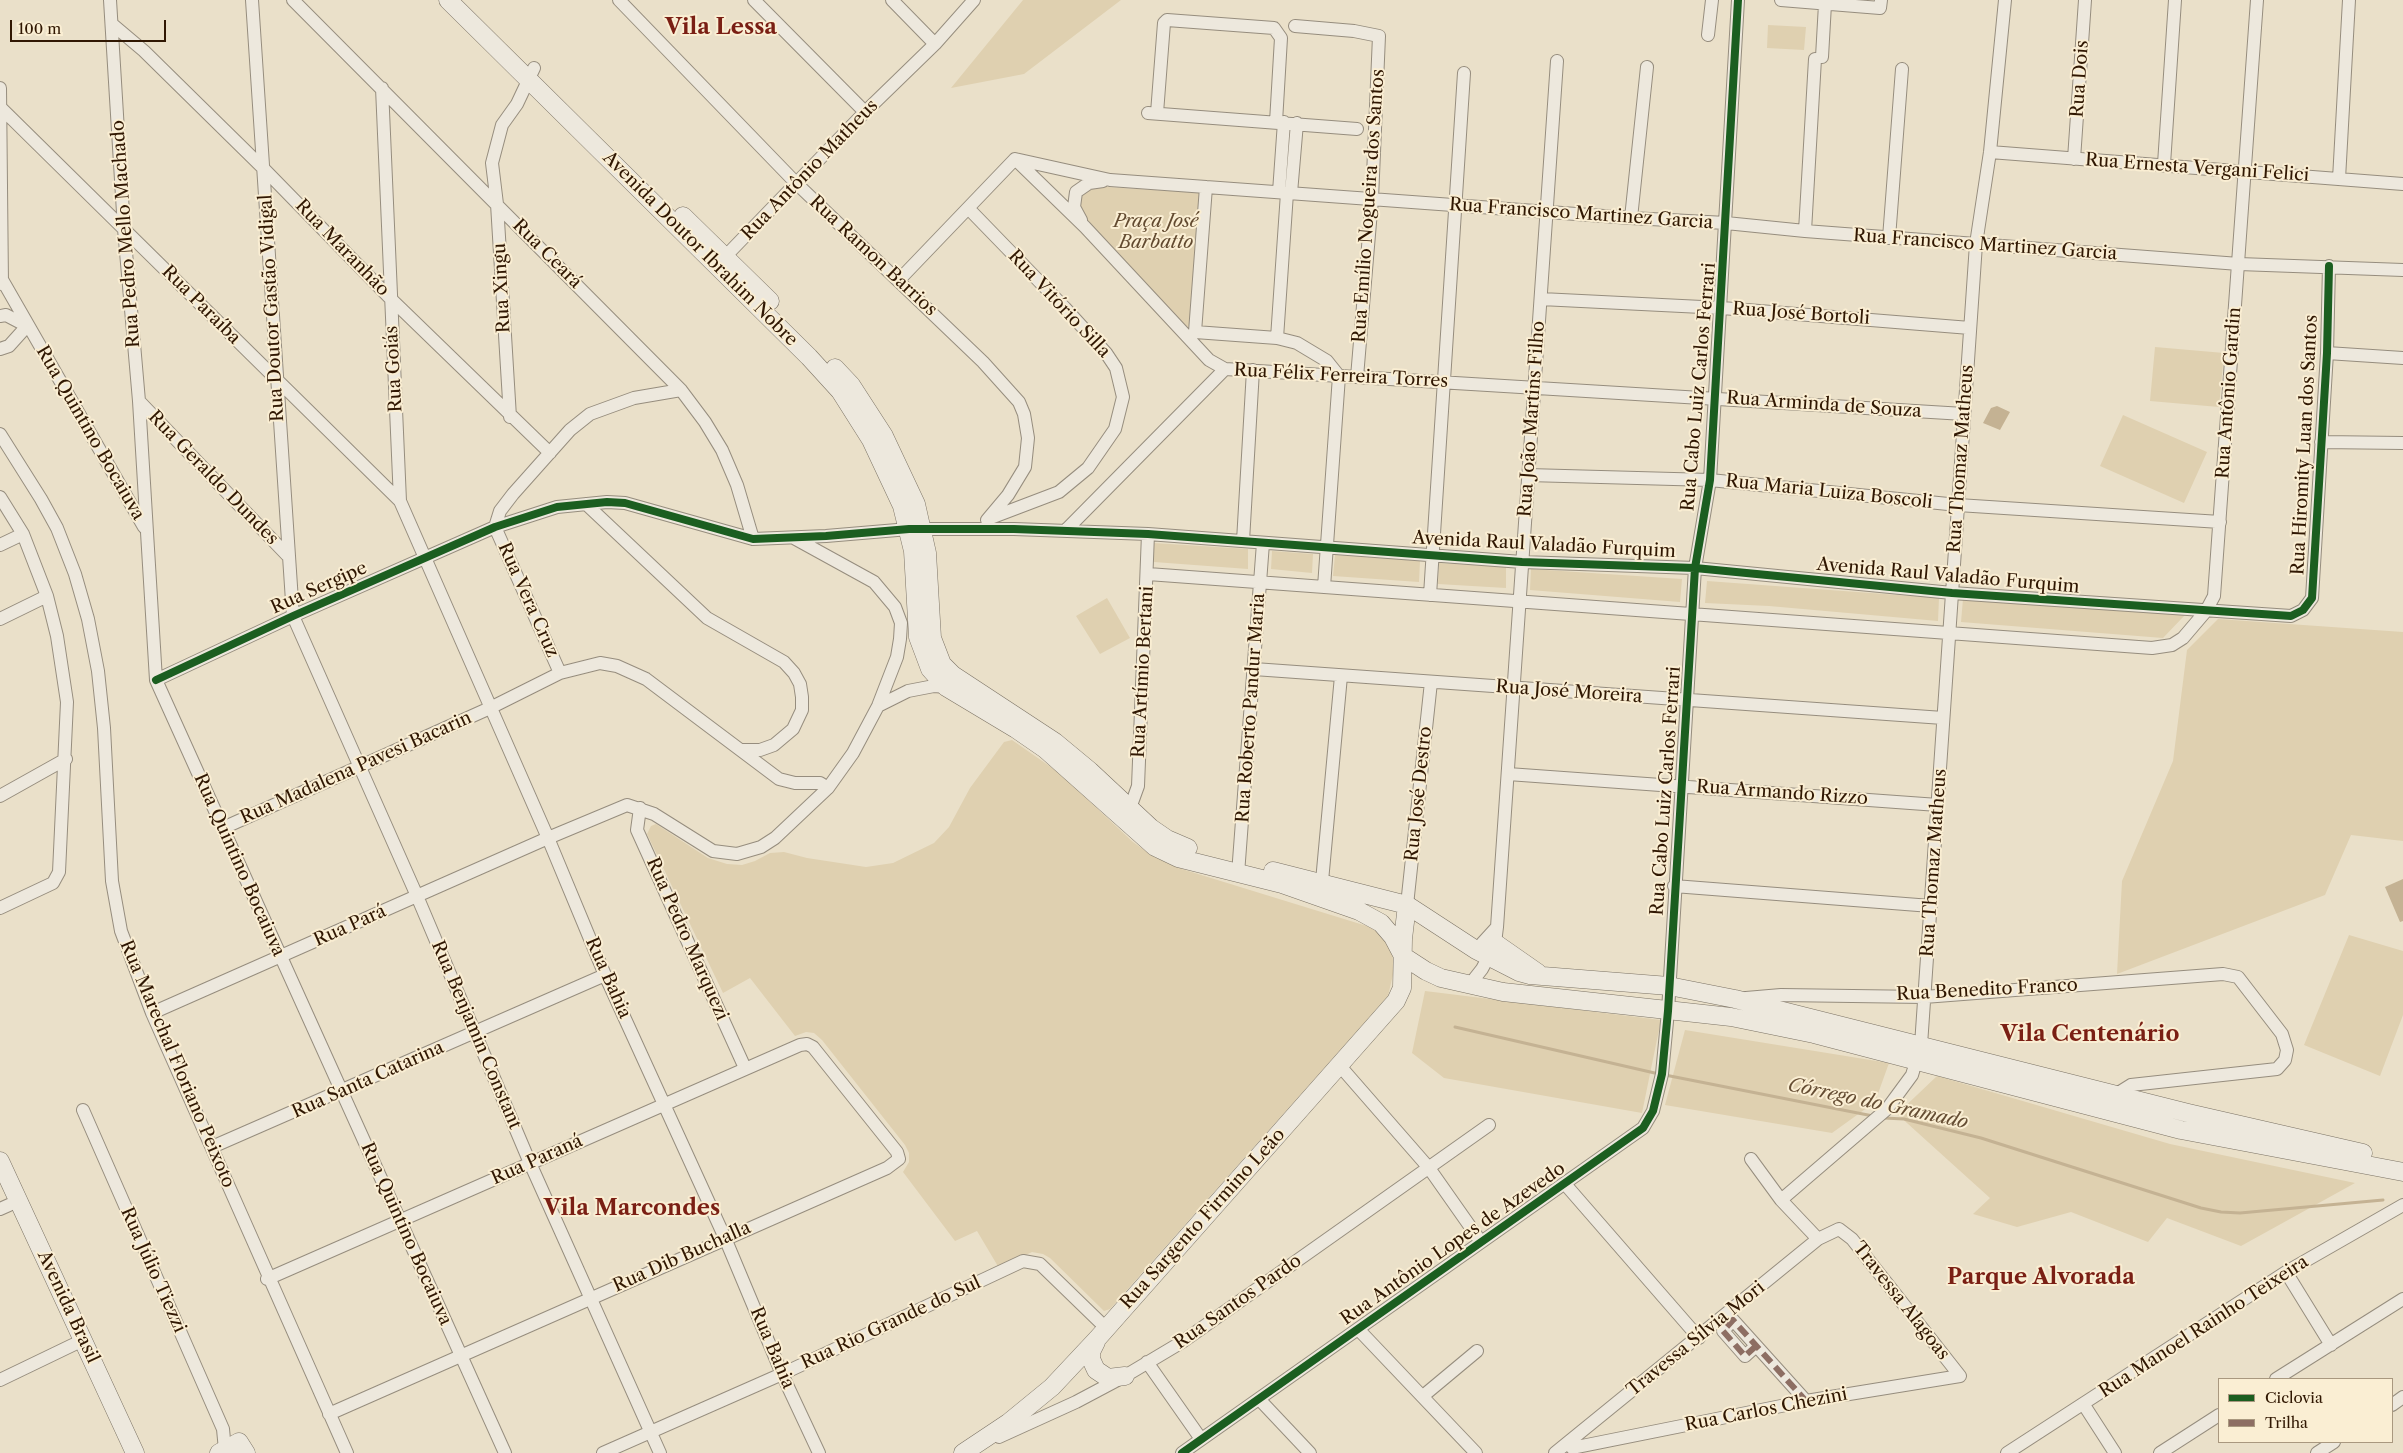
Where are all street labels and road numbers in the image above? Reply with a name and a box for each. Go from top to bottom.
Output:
street label: Rua Dois [2067,40,2093,118]
street label: Rua Emílio Nogueira dos Santos [1349,68,1389,344]
street label: Rua Antônio Matheus [737,95,883,245]
street label: Rua Pedro Mello Machado [107,119,145,349]
street label: Avenida Doutor Ibrahim Nobre [598,147,802,351]
street label: Rua Ernesta Vergani Felici [2084,149,2310,187]
street label: Rua Ramon Barrios [805,191,941,321]
street label: Rua Doutor Gastão Vidigal [255,194,289,422]
street label: Rua Francisco Martinez Garcia [1448,194,1714,234]
street label: Rua Maranhão [290,195,394,301]
street label: Rua Ceará [508,215,586,293]
street label: Rua Francisco Martinez Garcia [1852,225,2118,265]
street label: Rua Xingu [489,242,515,334]
street label: Rua Vitório Silla [1003,246,1115,362]
street label: Rua Paraíba [157,261,245,349]
street label: Rua Cabo Luiz Carlos Ferrari [1677,262,1721,512]
street label: Rua José Bortoli [1731,298,1871,330]
street label: Rua Antônio Gardin [2212,306,2246,480]
street label: Rua Hiromity Luan dos Santos [2287,314,2323,576]
street label: Rua João Martins Filho [1514,320,1550,518]
street label: Rua Goiás [381,325,407,413]
street label: Rua Quintino Bocaiuva [31,342,149,524]
street label: Rua Félix Ferreira Torres [1233,360,1449,392]
street label: Rua Thomaz Matheus [1944,364,1978,554]
street label: Rua Arminda de Souza [1726,387,1922,423]
street label: Rua Geraldo Dundes [143,406,283,550]
street label: Rua Maria Luiza Boscoli [1724,470,1934,514]
street label: Avenida Raul Valadão Furquim [1412,527,1676,563]
street label: Rua Vera Cruz [493,539,563,661]
street label: Avenida Raul Valadão Furquim [1816,554,2080,598]
street label: Rua Sergipe [268,557,370,619]
street label: Rua Artímio Bertani [1128,585,1158,759]
street label: Rua Roberto Pandur Maria [1232,592,1270,824]
street label: Rua Cabo Luiz Carlos Ferrari [1647,666,1685,916]
street label: Rua José Moreira [1495,676,1643,708]
street label: Rua Madalena Pavesi Bacarin [237,707,475,829]
street label: Rua José Destro [1401,725,1437,863]
street label: Rua Thomaz Matheus [1917,768,1951,958]
street label: Rua Quintino Bocaiuva [189,770,289,960]
street label: Rua Armando Rizzo [1695,776,1869,810]
street label: Rua Pedro Marquezi [641,854,733,1024]
street label: Rua Pará [311,901,389,951]
street label: Rua Bahia [580,934,636,1022]
street label: Rua Marechal Floriano Peixoto [115,937,239,1191]
street label: Rua Benjamin Constant [426,937,526,1133]
street label: Rua Benedito Franco [1896,974,2078,1006]
street label: Rua Santa Catarina [289,1037,447,1123]
street label: Rua Sargento Firmino Leão [1116,1124,1290,1314]
street label: Rua Paraná [488,1130,586,1190]
street label: Rua Quintino Bocaiuva [356,1139,456,1329]
street label: Rua Antônio Lopes de Azevedo [1337,1158,1569,1330]
street label: Rua Júlio Tiezzi [116,1204,190,1336]
street label: Rua Dib Buchalla [610,1217,754,1297]
street label: Travessa Alagoas [1848,1238,1954,1364]
street label: Avenida Brasil [32,1247,104,1367]
street label: Rua Santos Pardo [1170,1250,1306,1354]
street label: Rua Manoel Rainho Teixeira [2095,1251,2313,1403]
street label: Rua Rio Grande do Sul [798,1272,984,1374]
street label: Travessa Sílvia Mori [1623,1277,1769,1401]
street label: Rua Bahia [745,1304,799,1392]
street label: Rua Carlos Chezini [1683,1384,1849,1436]

